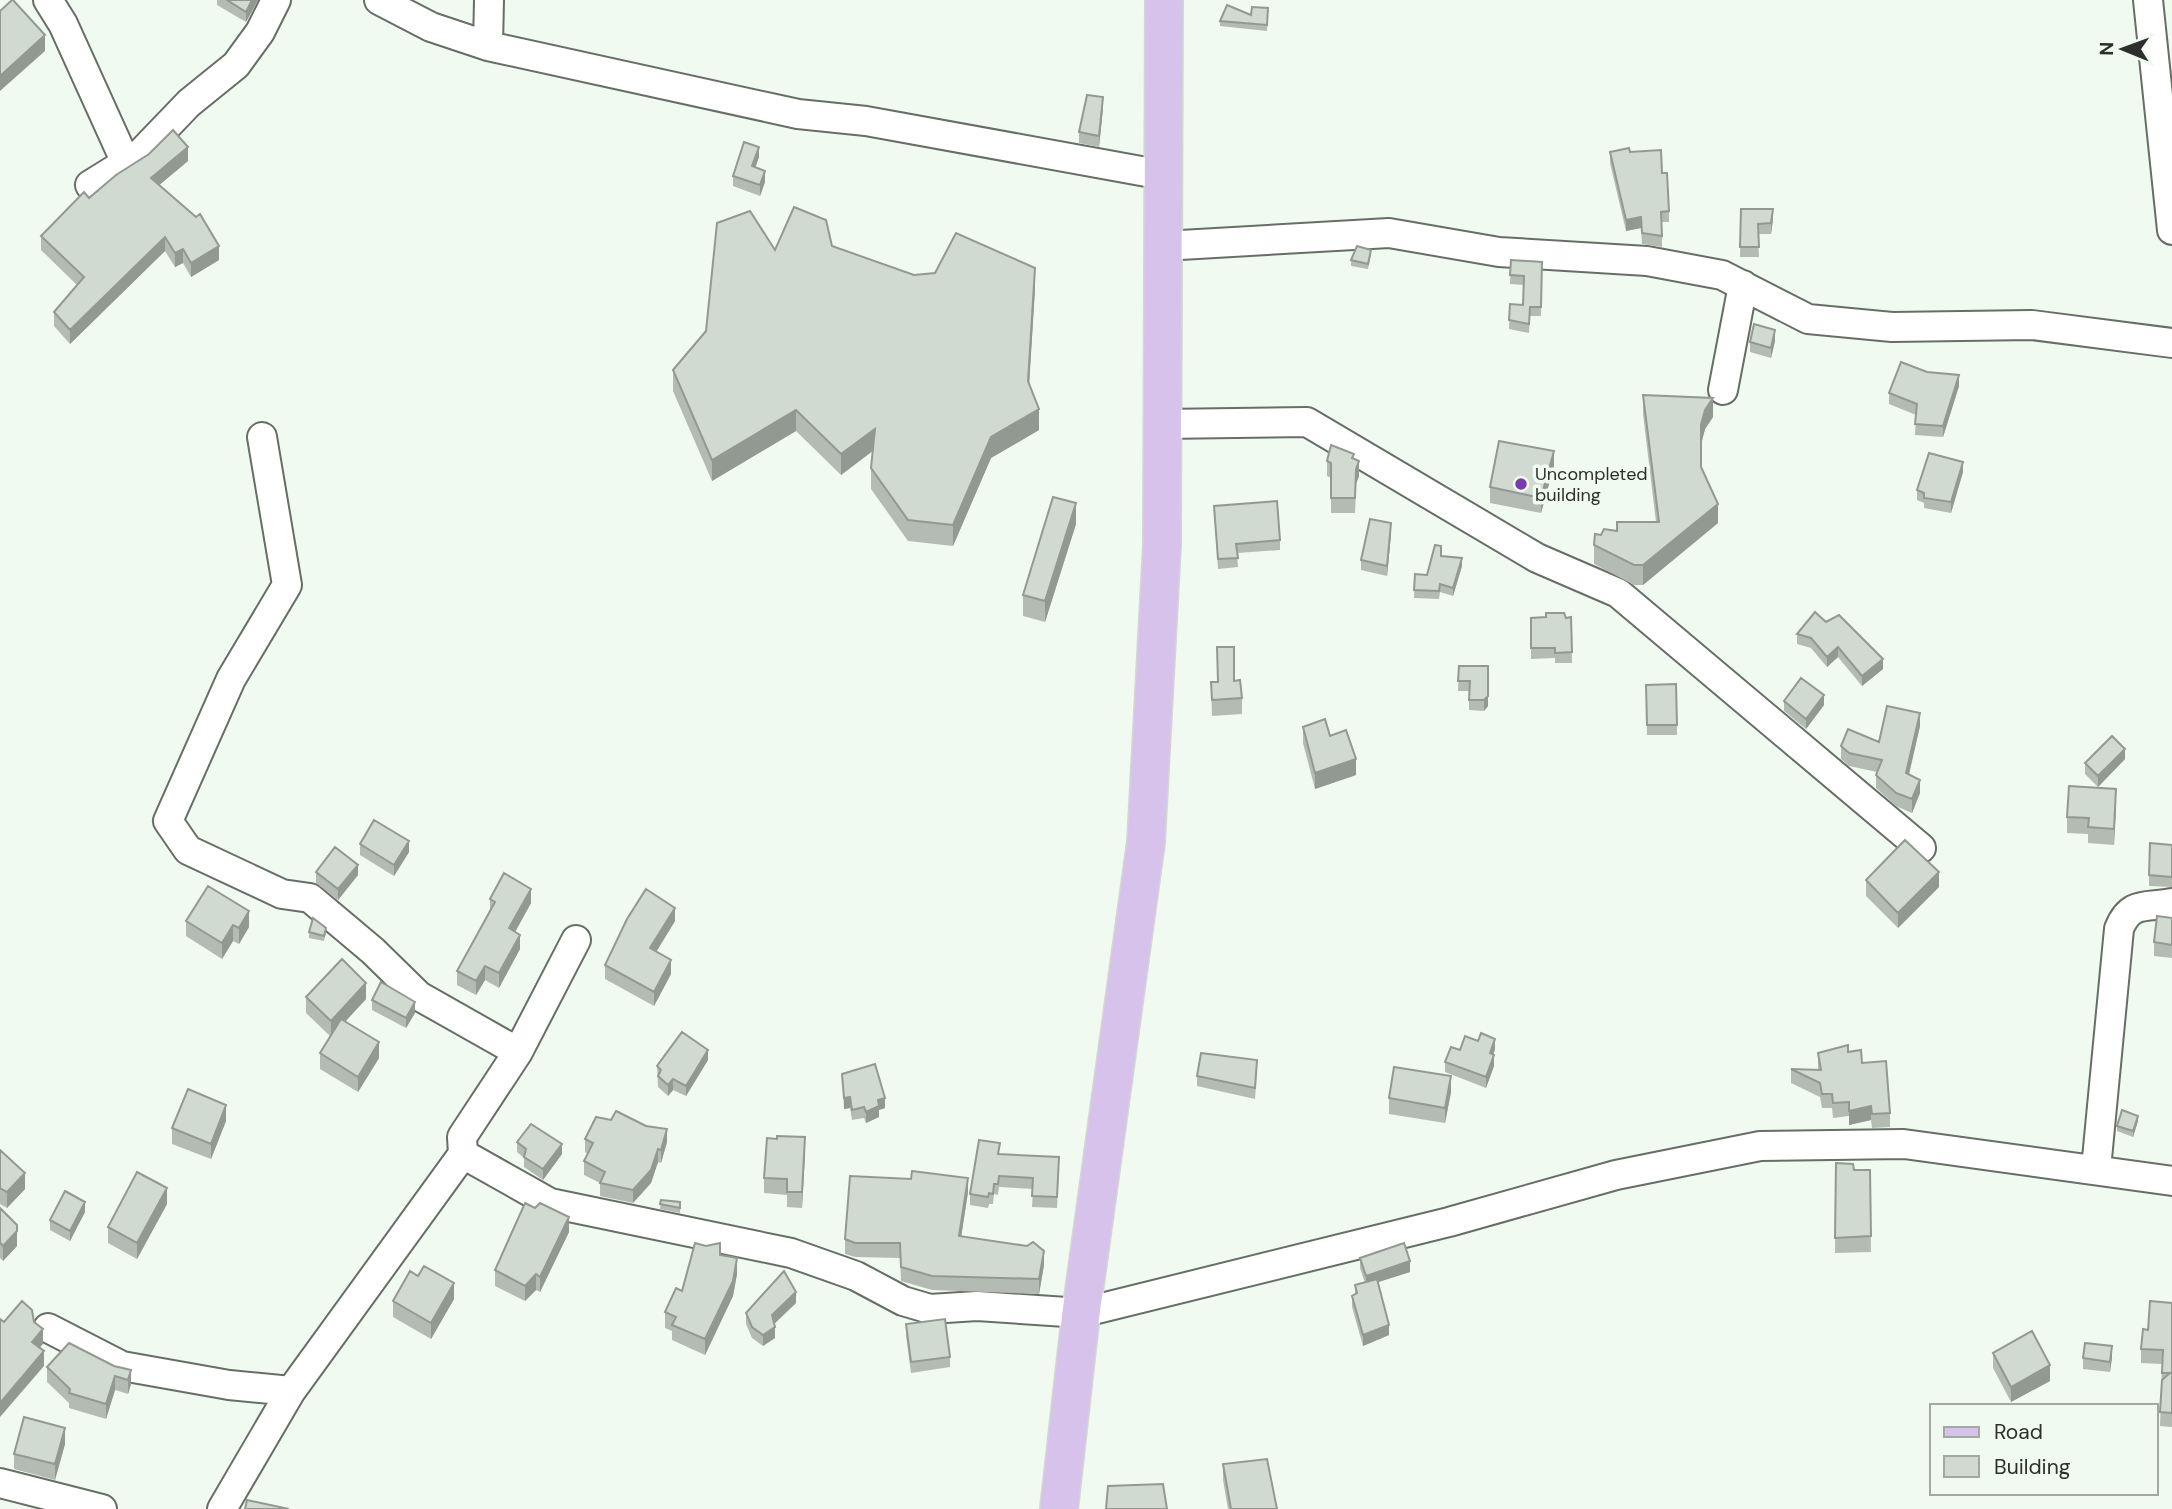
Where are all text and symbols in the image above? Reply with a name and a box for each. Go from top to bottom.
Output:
north arrow [2088,14,2158,84]
text: N [2094,42,2119,56]
place label: Uncompleted building [1535,462,1648,507]
marker: Uncompleted building [1513,476,1529,492]
legend [1930,1404,2158,1495]
text: Road [1994,1418,2043,1446]
text: Building [1994,1453,2071,1481]

